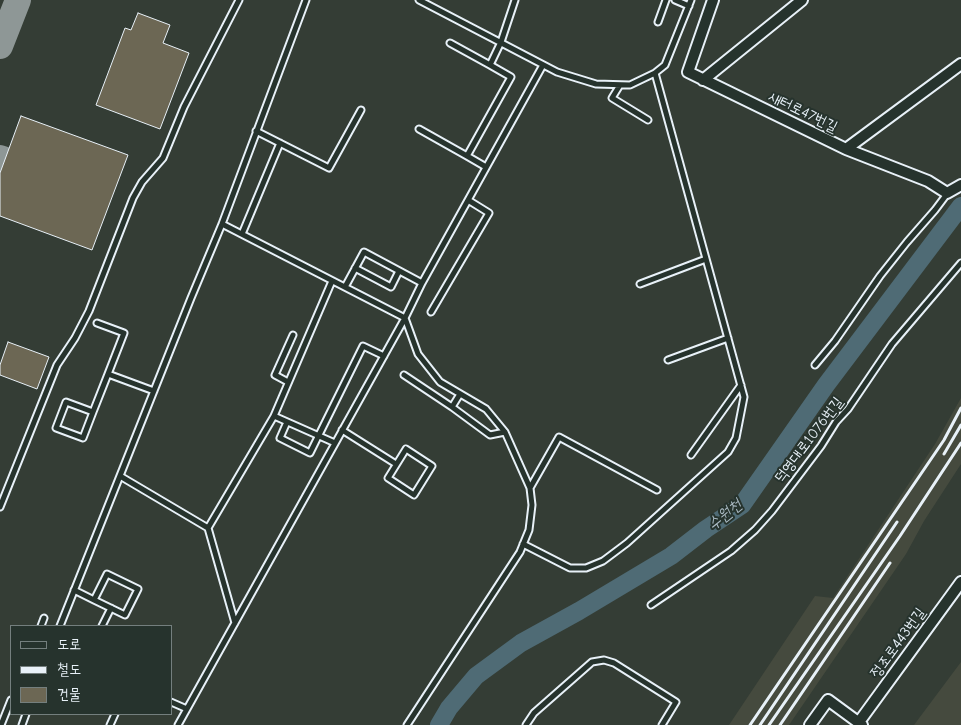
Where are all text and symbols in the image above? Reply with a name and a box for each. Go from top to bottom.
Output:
street label: 새터로47번길 [765,88,841,136]
street label: 덕영대로1076번길 [771,394,847,486]
water label: 수원천 [704,495,746,535]
street label: 정조로443번길 [866,604,930,682]
legend [10,625,172,715]
text: 도로 [57,635,81,653]
text: 철도 [57,660,81,678]
text: 건물 [57,685,81,703]

